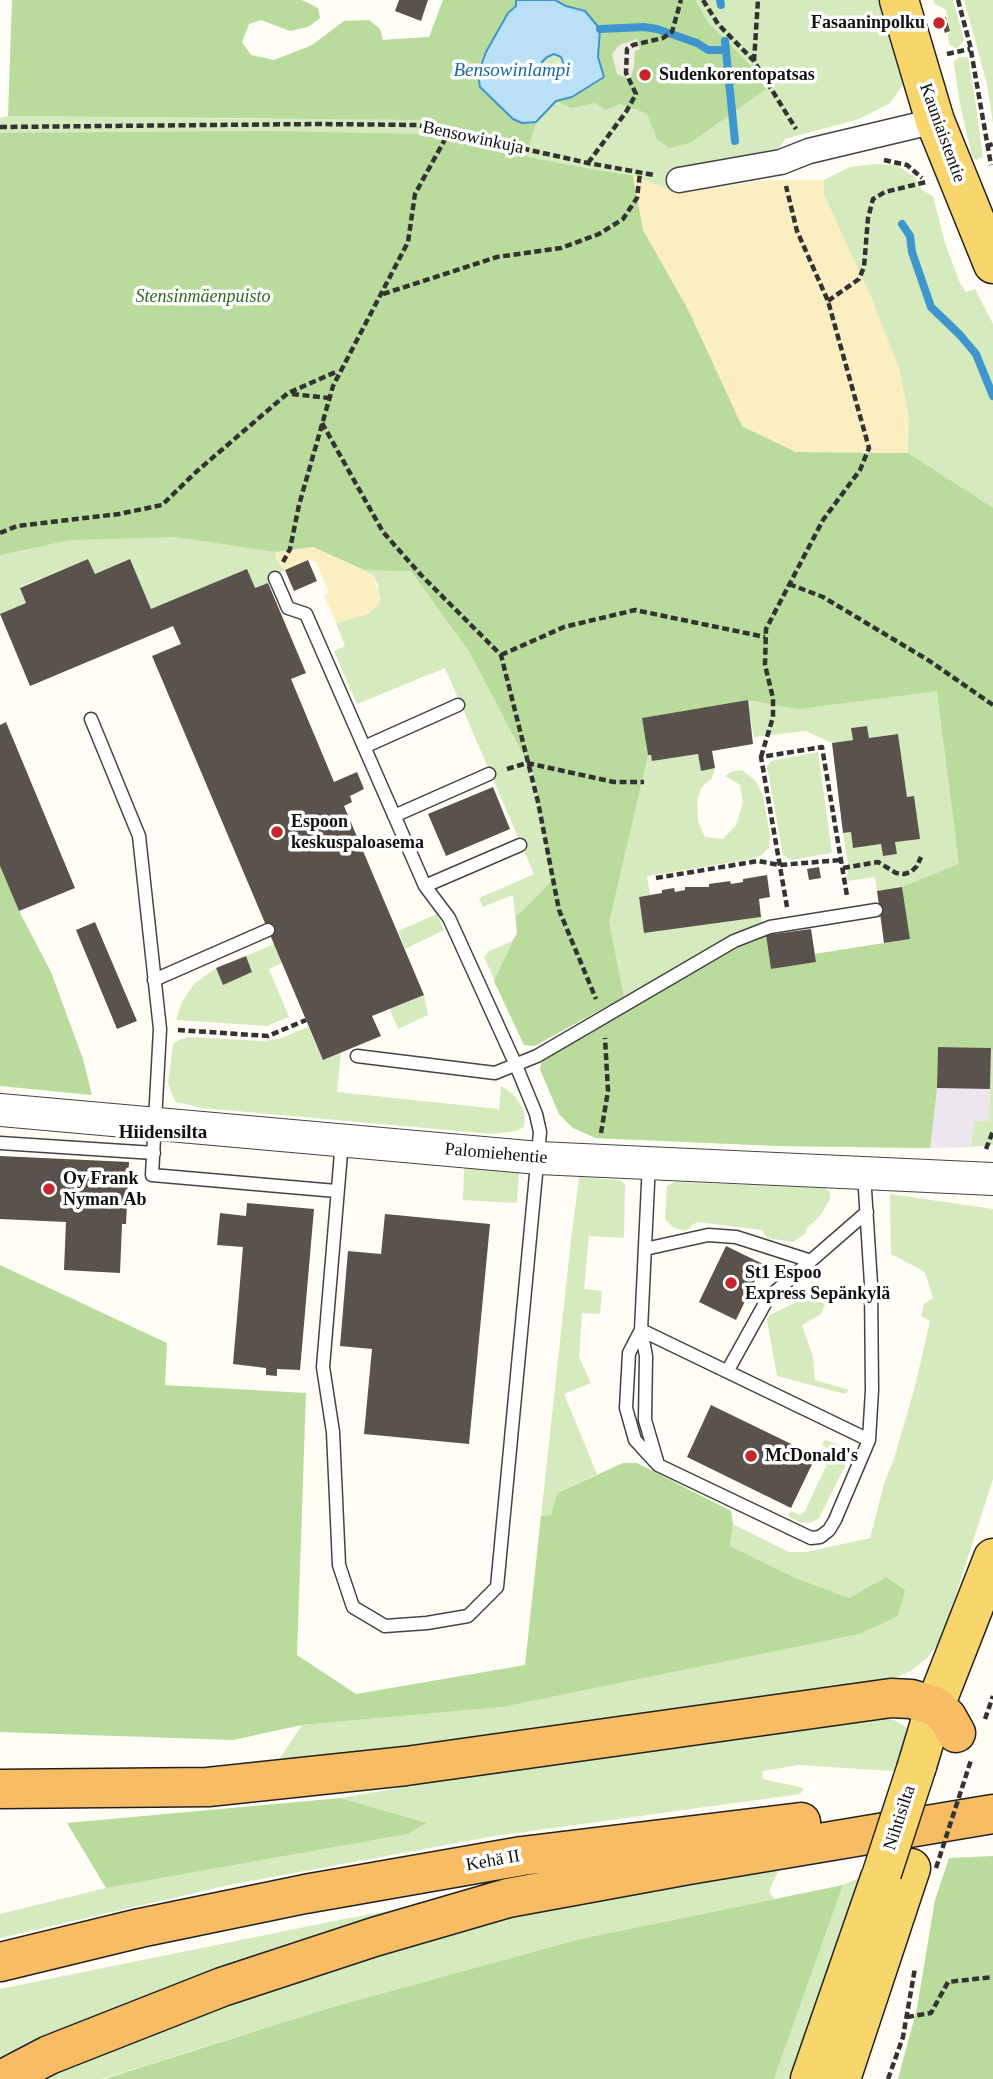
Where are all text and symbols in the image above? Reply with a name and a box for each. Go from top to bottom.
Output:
place label: Fasaaninpolku [811,12,925,34]
marker: Fasaaninpolku [931,15,947,31]
water label: Bensowinlampi [453,60,571,82]
place label: Sudenkorentopatsas [659,64,815,86]
marker: Sudenkorentopatsas [637,67,653,83]
street label: Kauniaistentie [914,80,970,186]
street label: Bensowinkuja [420,117,526,159]
park label: Stensinmäenpuisto [136,286,270,308]
place label: Espoon keskuspaloasema [291,811,424,854]
marker: Espoon keskuspaloasema [269,824,285,840]
district label: Hiidensilta [119,1122,207,1144]
street label: Palomiehentie [444,1139,548,1169]
place label: Oy Frank Nyman Ab [63,1168,147,1210]
marker: Oy Frank Nyman Ab [41,1181,57,1197]
place label: St1 Espoo Express Sepänkylä [745,1262,890,1304]
marker: St1 Espoo Express Sepänkylä [723,1275,739,1291]
place label: McDonald's [765,1445,858,1467]
marker: McDonald's [743,1448,759,1464]
street label: Nihtisilta [879,1783,921,1853]
street label: Kehä II [464,1846,522,1876]

